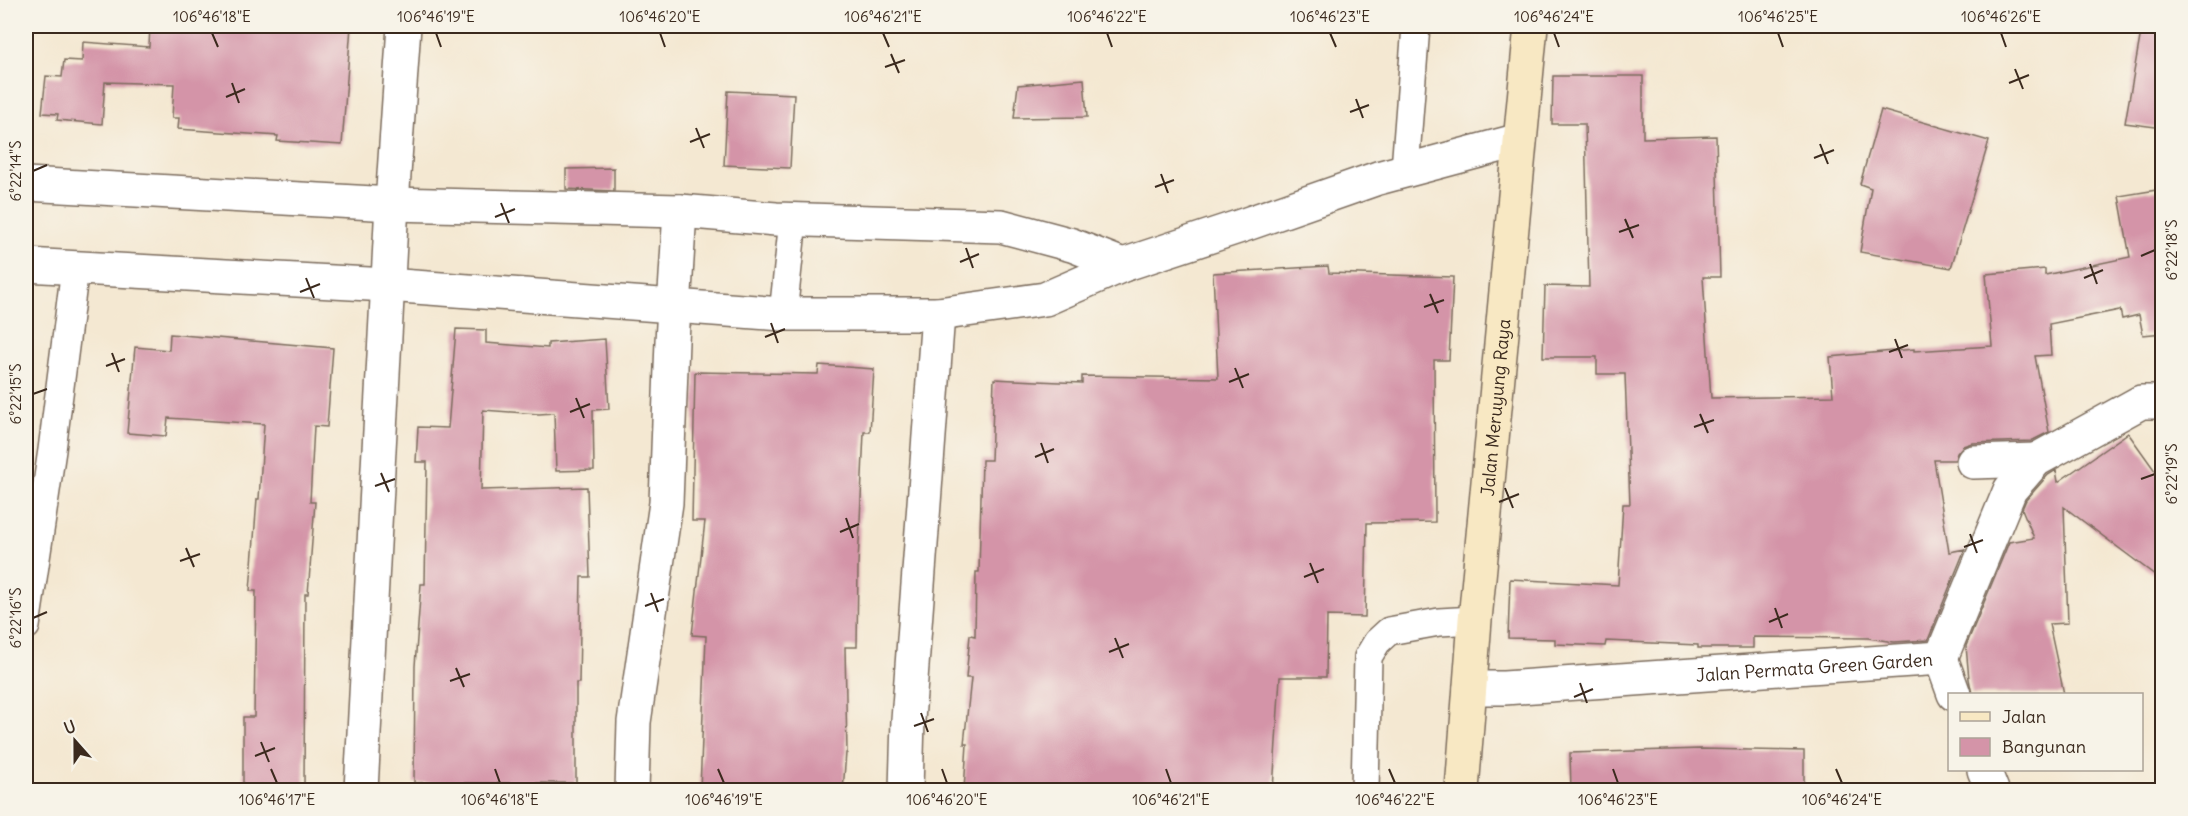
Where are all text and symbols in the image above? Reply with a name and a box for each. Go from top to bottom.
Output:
text: 106°46'18"E [173,7,251,26]
text: 106°46'19"E [397,7,475,26]
text: 106°46'20"E [619,7,701,26]
text: 106°46'21"E [844,7,922,26]
text: 106°46'22"E [1067,7,1147,26]
text: 106°46'23"E [1290,7,1370,26]
text: 106°46'24"E [1514,7,1594,26]
text: 106°46'25"E [1738,7,1818,26]
text: 106°46'26"E [1961,7,2041,26]
text: 6°22'14"S [6,140,25,202]
text: 6°22'18"S [2162,219,2181,281]
street label: Jalan Meruyung Raya [1475,318,1515,497]
text: 6°22'15"S [6,363,25,425]
text: 6°22'19"S [2162,443,2181,505]
text: 6°22'16"S [6,587,25,649]
street label: Jalan Permata Green Garden [1695,647,1933,686]
legend [1948,693,2143,771]
text: Jalan [2002,705,2046,728]
north arrow [45,711,105,771]
text: U [61,716,78,738]
text: Bangunan [2002,735,2086,758]
text: 106°46'17"E [239,790,315,809]
text: 106°46'18"E [461,790,539,809]
text: 106°46'19"E [685,790,763,809]
text: 106°46'20"E [906,790,988,809]
text: 106°46'21"E [1132,790,1210,809]
text: 106°46'22"E [1355,790,1435,809]
text: 106°46'23"E [1578,790,1658,809]
text: 106°46'24"E [1802,790,1882,809]

